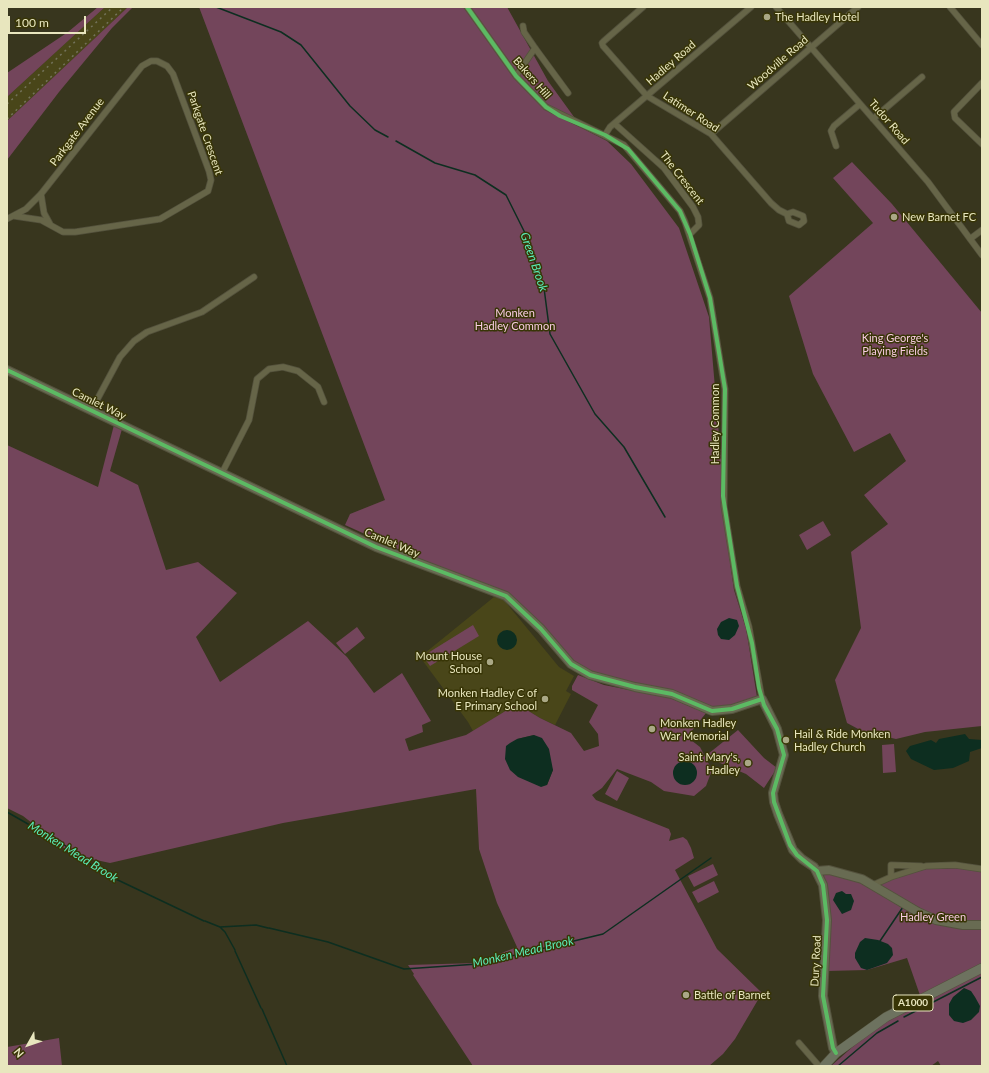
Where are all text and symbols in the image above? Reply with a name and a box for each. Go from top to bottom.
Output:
scale bar [10,8,88,34]
place label: The Hadley Hotel [775,10,859,24]
marker: The Hadley Hotel [762,12,772,22]
text: 100 m [15,15,49,30]
street label: Woodville Road [745,33,811,93]
street label: Hadley Road [644,38,698,88]
street label: Bakers Hill [510,54,554,102]
street label: Parkgate Crescent [184,89,226,177]
street label: Latimer Road [661,89,721,135]
street label: Parkgate Avenue [47,95,107,169]
street label: Tudor Road [866,97,912,147]
street label: The Crescent [657,149,707,207]
place label: New Barnet FC [902,210,976,224]
marker: New Barnet FC [889,212,899,222]
water label: Green Brook [517,230,551,294]
park label: Monken Hadley Common [475,306,555,332]
park label: King George's Playing Fields [862,331,928,357]
street label: Hadley Common [708,384,722,464]
street label: Camlet Way [70,385,128,423]
street label: Camlet Way [362,525,422,561]
place label: Mount House School [416,649,482,675]
marker: Mount House School [485,657,495,667]
place label: Monken Hadley C of E Primary School [438,686,537,712]
marker: Monken Hadley C of E Primary School [540,694,550,704]
place label: Monken Hadley War Memorial [660,716,736,742]
marker: Monken Hadley War Memorial [647,724,657,734]
place label: Hail & Ride Monken Hadley Church [794,727,890,753]
marker: Hail & Ride Monken Hadley Church [781,735,791,745]
place label: Saint Mary's, Hadley [679,750,740,776]
marker: Saint Mary's, Hadley [743,758,753,768]
water label: Monken Mead Brook [25,819,121,885]
park label: Hadley Green [900,910,966,924]
water label: Monken Mead Brook [471,933,575,971]
street label: Dury Road [808,935,824,987]
place label: Battle of Barnet [694,988,770,1002]
marker: Battle of Barnet [681,990,691,1000]
road number: A1000 [893,995,933,1011]
north arrow [8,1025,48,1065]
text: N [11,1046,26,1060]

